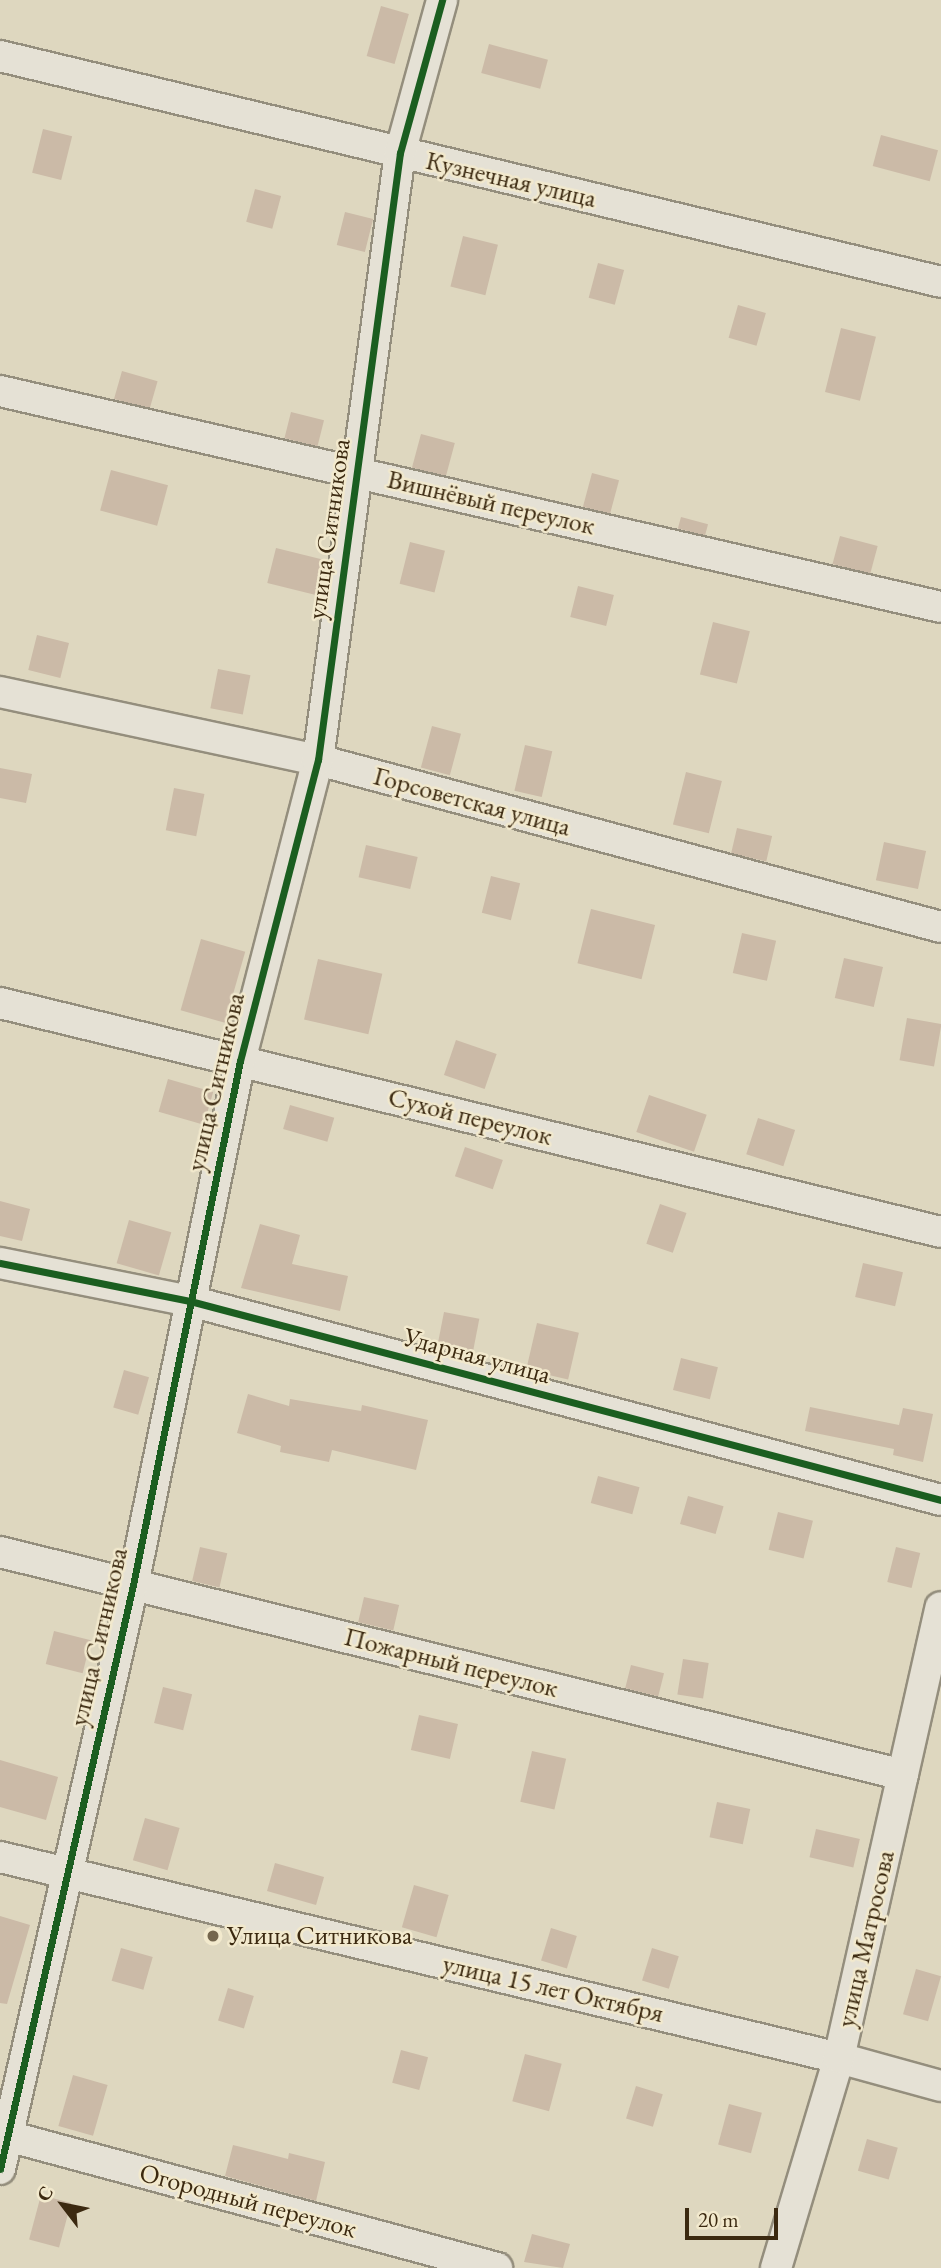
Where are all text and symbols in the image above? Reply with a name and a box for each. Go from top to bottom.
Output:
street label: Кузнечная улица [423,145,599,215]
street label: улица Ситникова [301,437,357,621]
street label: Вишнёвый переулок [384,464,598,542]
street label: Горсоветская улица [370,761,574,843]
street label: улица Ситникова [180,990,252,1174]
street label: Сухой переулок [385,1082,555,1152]
street label: Ударная улица [400,1321,554,1391]
street label: улица Ситникова [63,1545,135,1729]
street label: Пожарный переулок [341,1621,561,1705]
street label: улица Матросова [830,1848,902,2030]
place label: Улица Ситникова [227,1920,412,1952]
marker: Улица Ситникова [205,1928,221,1944]
street label: улица 15 лет Октября [440,1948,666,2030]
street label: Огородный переулок [136,2157,360,2245]
north arrow [28,2170,98,2240]
text: С [31,2181,59,2206]
scale bar [689,2194,782,2238]
text: 20 m [698,2206,739,2233]

